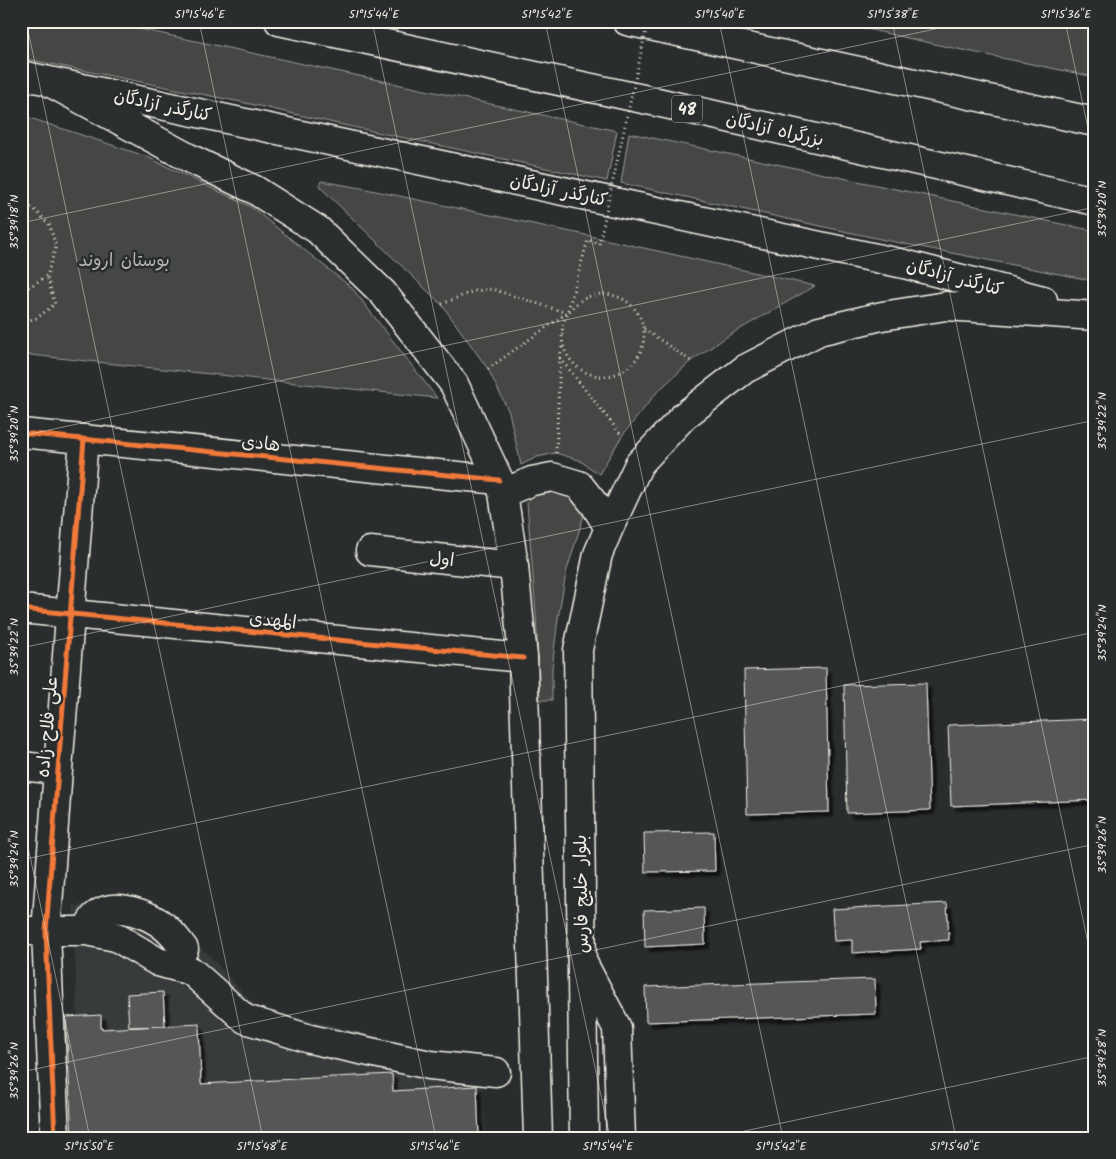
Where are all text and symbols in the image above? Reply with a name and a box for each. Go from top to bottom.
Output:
text: 51°15'46"E [175,5,226,24]
text: 51°15'44"E [349,5,400,24]
text: 51°15'42"E [522,5,573,24]
text: 51°15'40"E [695,5,746,24]
text: 51°15'38"E [867,5,920,24]
text: 51°15'36"E [1041,5,1092,24]
street label: کنارگذر آزادگان [111,82,214,131]
road number: 48 [672,96,702,122]
street label: بزرگراه آزادگان [723,105,826,156]
street label: کنارگذر آزادگان [507,167,610,216]
text: 35°39'20"N [1093,181,1112,237]
text: 35°39'18"N [5,195,24,249]
park label: بوستان اروند [78,247,170,276]
street label: کنارگذر آزادگان [903,252,1006,305]
text: 35°39'22"N [1093,392,1112,450]
text: 35°39'20"N [5,406,24,462]
street label: هادی [240,428,282,461]
street label: اول [428,545,456,576]
text: 35°39'24"N [1093,604,1112,662]
street label: المهدی [248,605,298,638]
text: 35°39'22"N [5,618,24,676]
street label: علی فلاح زاده [30,676,67,779]
text: 35°39'26"N [1093,816,1112,874]
text: 35°39'24"N [5,830,24,888]
street label: بلوار خلیج فارس [567,834,598,954]
text: 35°39'28"N [1093,1029,1112,1087]
text: 35°39'26"N [5,1042,24,1100]
text: 51°15'50"E [64,1137,115,1156]
text: 51°15'48"E [236,1137,289,1156]
text: 51°15'46"E [410,1137,461,1156]
text: 51°15'44"E [583,1137,634,1156]
text: 51°15'42"E [756,1137,807,1156]
text: 51°15'40"E [930,1137,981,1156]

